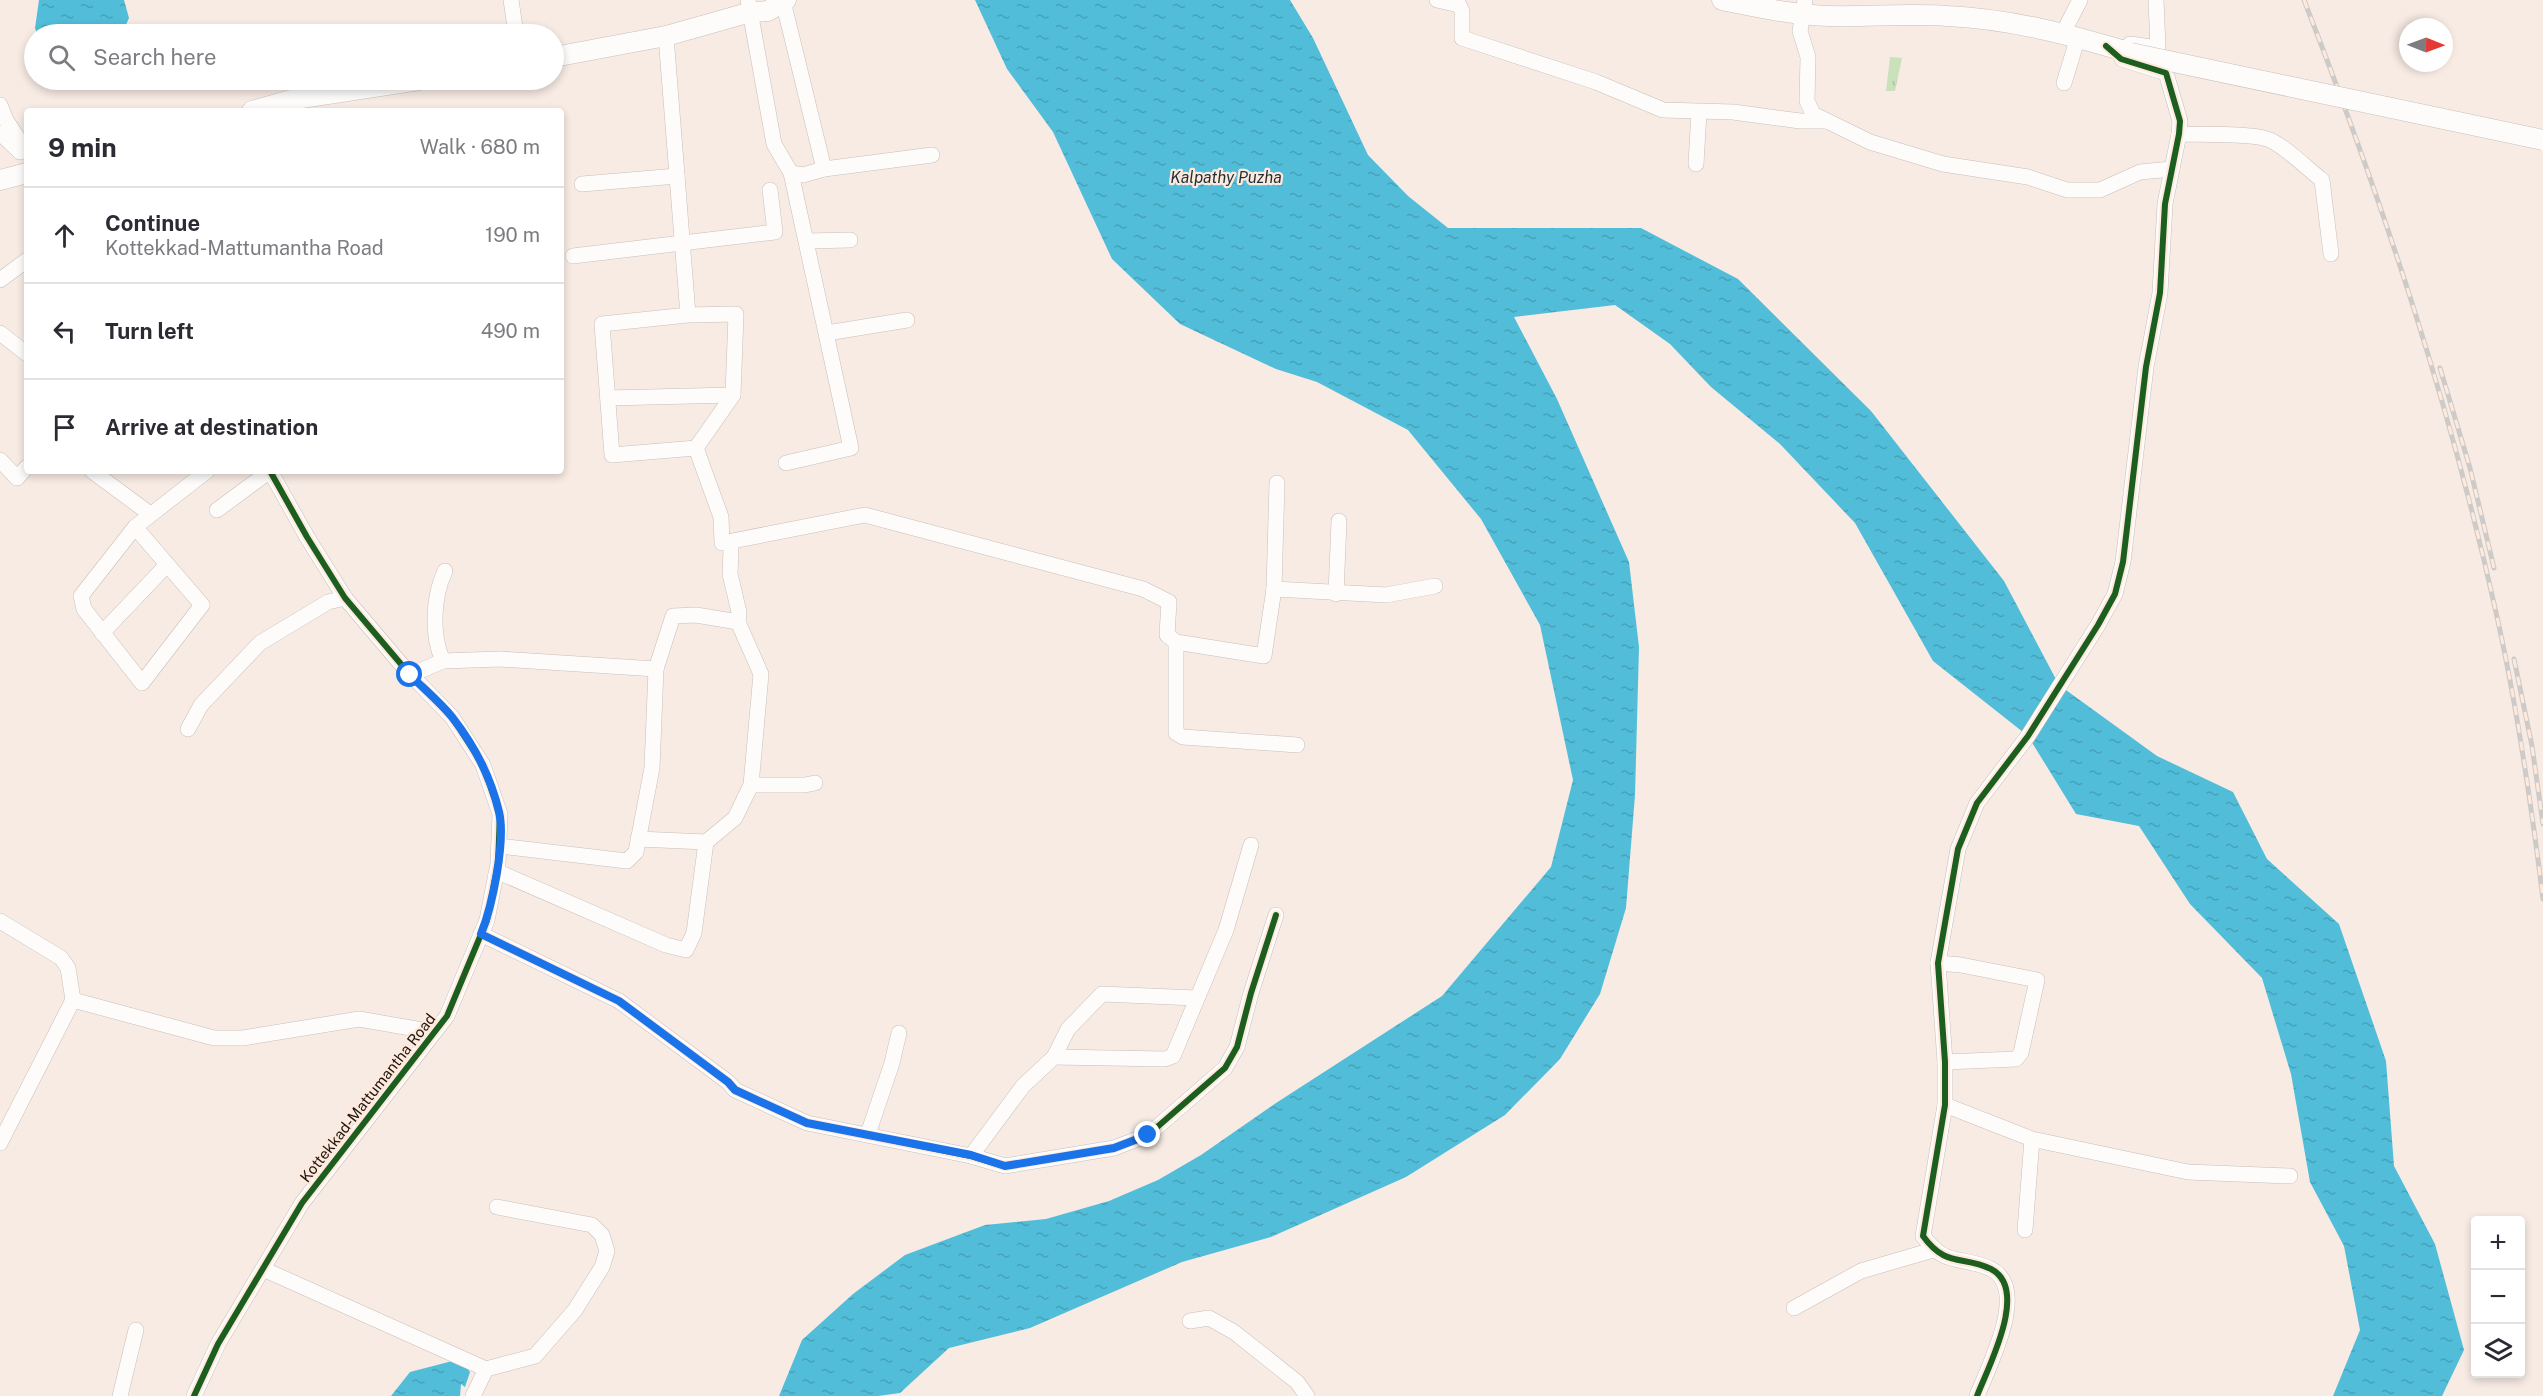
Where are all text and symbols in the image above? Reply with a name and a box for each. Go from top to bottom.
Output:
north arrow [2399,18,2453,72]
search box [24,24,564,90]
icon: search [45,41,78,74]
text: Search here [93,44,217,70]
text: 9 min [48,132,117,163]
text: Walk · 680 m [420,135,540,159]
water label: Kalpathy Puzha [1170,168,1282,187]
text: Continue [105,210,200,236]
icon: ahead [48,219,81,252]
text: 190 m [485,223,540,247]
text: Kottekkad-Mattumantha Road [105,236,384,260]
icon: left [48,315,81,348]
text: Turn left [105,318,194,344]
text: 490 m [481,319,540,343]
icon: arrive [48,411,81,444]
text: Arrive at destination [105,414,318,440]
route start [396,661,422,687]
street label: Kottekkad-Mattumantha Road [297,1010,439,1185]
route end [1134,1121,1160,1147]
map controls [2471,1216,2525,1378]
button: + [2471,1216,2525,1270]
button: − [2471,1270,2525,1324]
button: layers [2471,1324,2525,1378]

